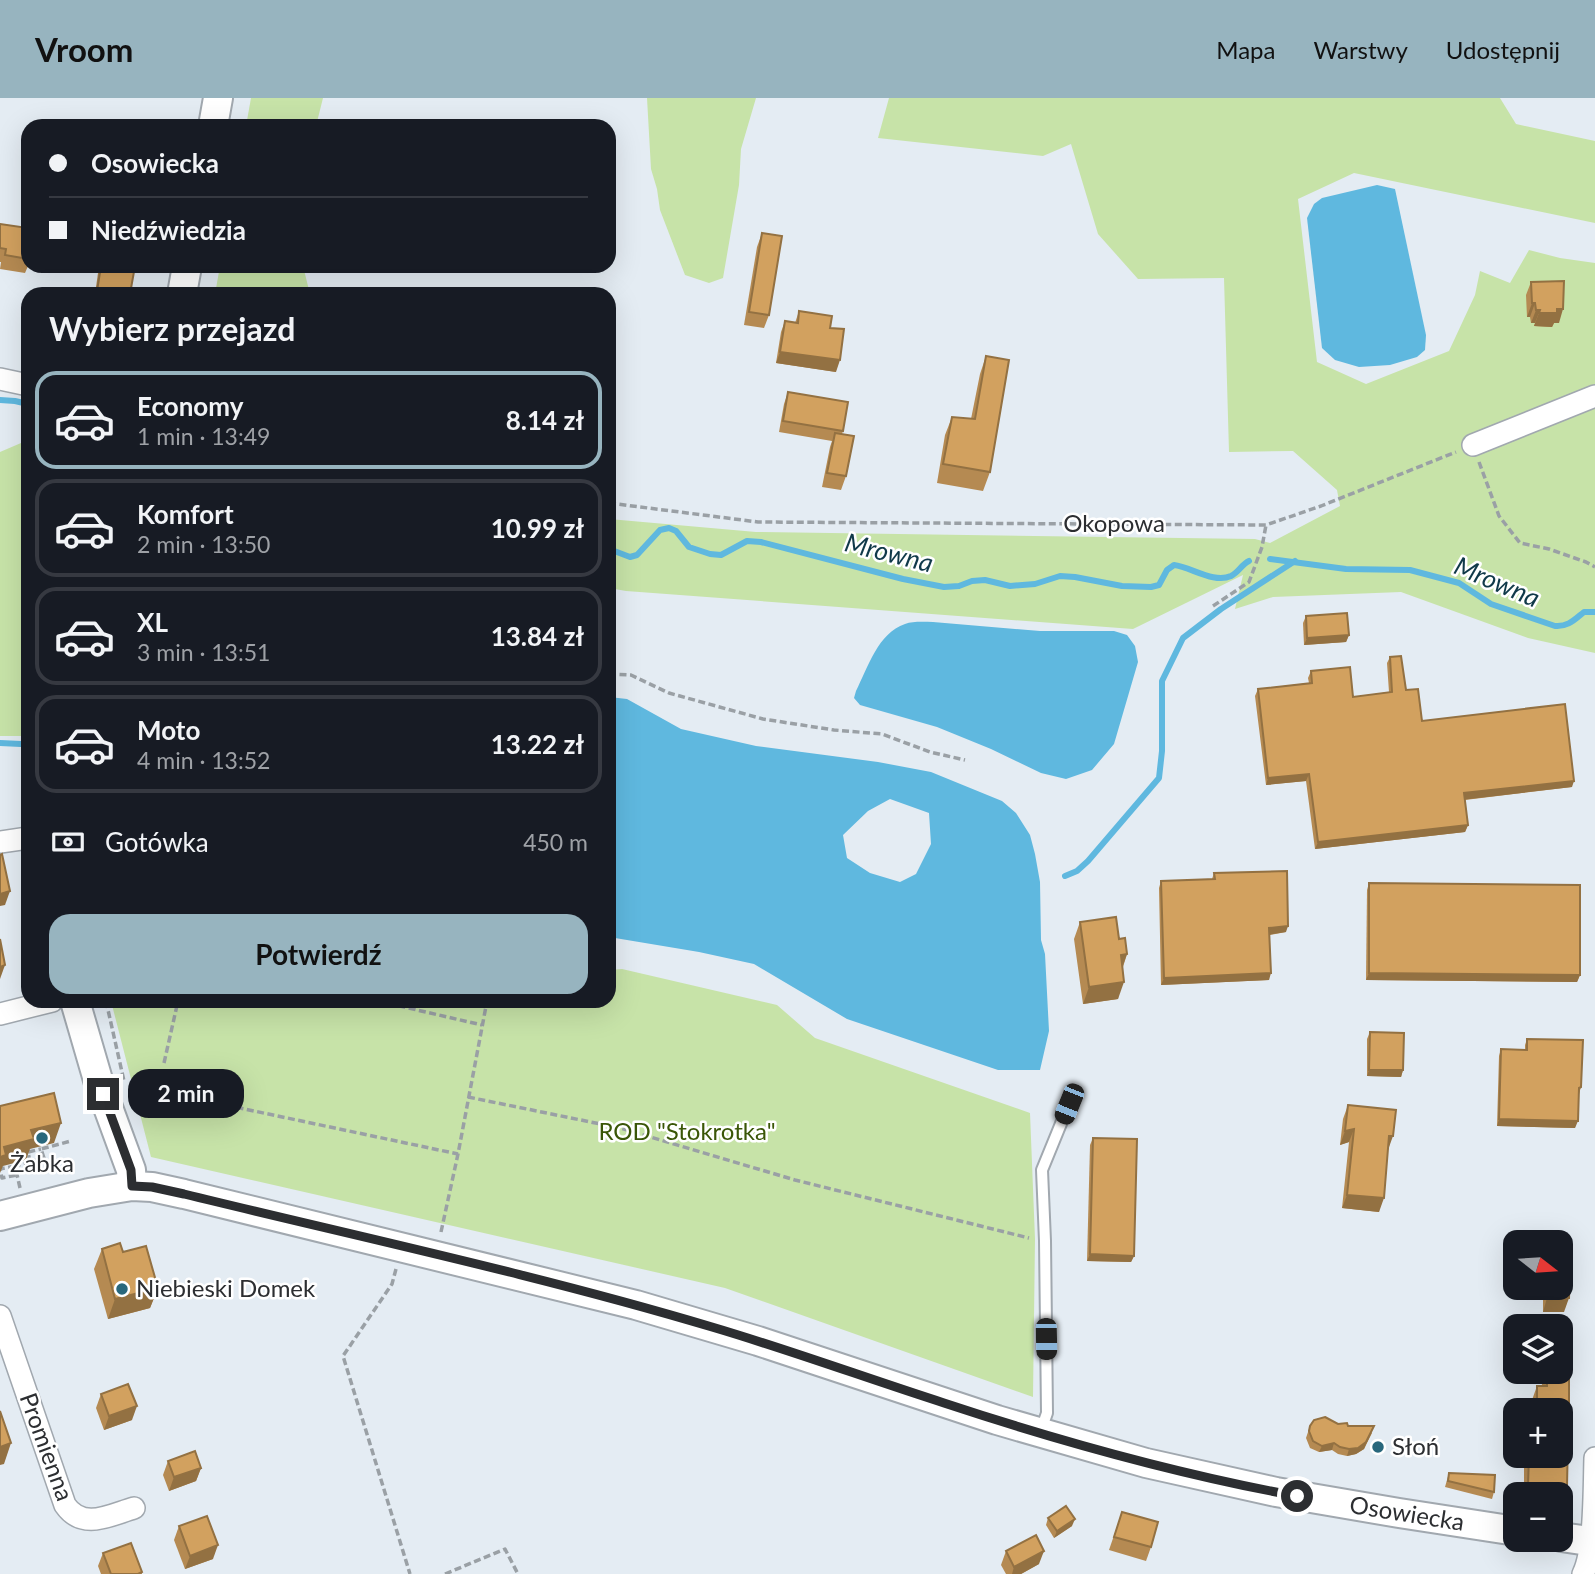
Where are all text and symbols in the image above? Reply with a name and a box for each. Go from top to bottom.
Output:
text: Vroom [35,29,133,69]
text: Mapa [1216,35,1275,64]
text: Warstwy [1313,35,1408,64]
text: Udostępnij [1446,35,1560,64]
text: Osowiecka [91,147,219,179]
text: Niedźwiedzia [91,214,246,246]
text: Wybierz przejazd [49,309,295,348]
icon: car [53,389,116,452]
text: Economy [137,390,243,422]
text: 8.14 zł [506,404,584,436]
text: 1 min · 13:49 [137,422,270,450]
icon: car [53,497,116,560]
text: Komfort [137,498,234,530]
street label: Okopowa [1063,508,1165,537]
text: 10.99 zł [491,512,584,544]
water label: Mrowna [842,526,937,578]
text: 2 min · 13:50 [137,530,270,558]
water label: Mrowna [1450,549,1545,613]
icon: car [53,605,116,668]
text: XL [137,606,168,638]
text: 13.84 zł [491,620,584,652]
text: 3 min · 13:51 [137,638,270,666]
icon: car [53,713,116,776]
text: Moto [137,714,200,746]
text: 13.22 zł [491,728,584,760]
text: 4 min · 13:52 [137,746,270,774]
icon: cash [49,823,87,861]
text: Gotówka [105,826,209,858]
text: 450 m [523,828,588,856]
button: Potwierdź [49,914,588,994]
callout: 2 min [128,1070,243,1118]
route end [87,1078,119,1110]
text: 2 min [157,1079,215,1107]
car [1052,1081,1087,1127]
park label: ROD "Stokrotka" [598,1116,776,1145]
marker: Żabka [34,1130,50,1146]
place label: Żabka [10,1148,74,1177]
north arrow [1503,1230,1573,1300]
map controls [1503,1230,1573,1552]
place label: Niebieski Domek [136,1273,316,1302]
marker: Niebieski Domek [114,1281,130,1297]
button: layers [1503,1314,1573,1384]
car [1036,1318,1057,1360]
street label: Promienna [14,1388,80,1505]
button: + [1503,1398,1573,1468]
place label: Słoń [1392,1431,1439,1460]
marker: Słoń [1370,1439,1386,1455]
route start [1281,1480,1313,1512]
button: − [1503,1482,1573,1552]
street label: Osowiecka [1348,1489,1467,1536]

